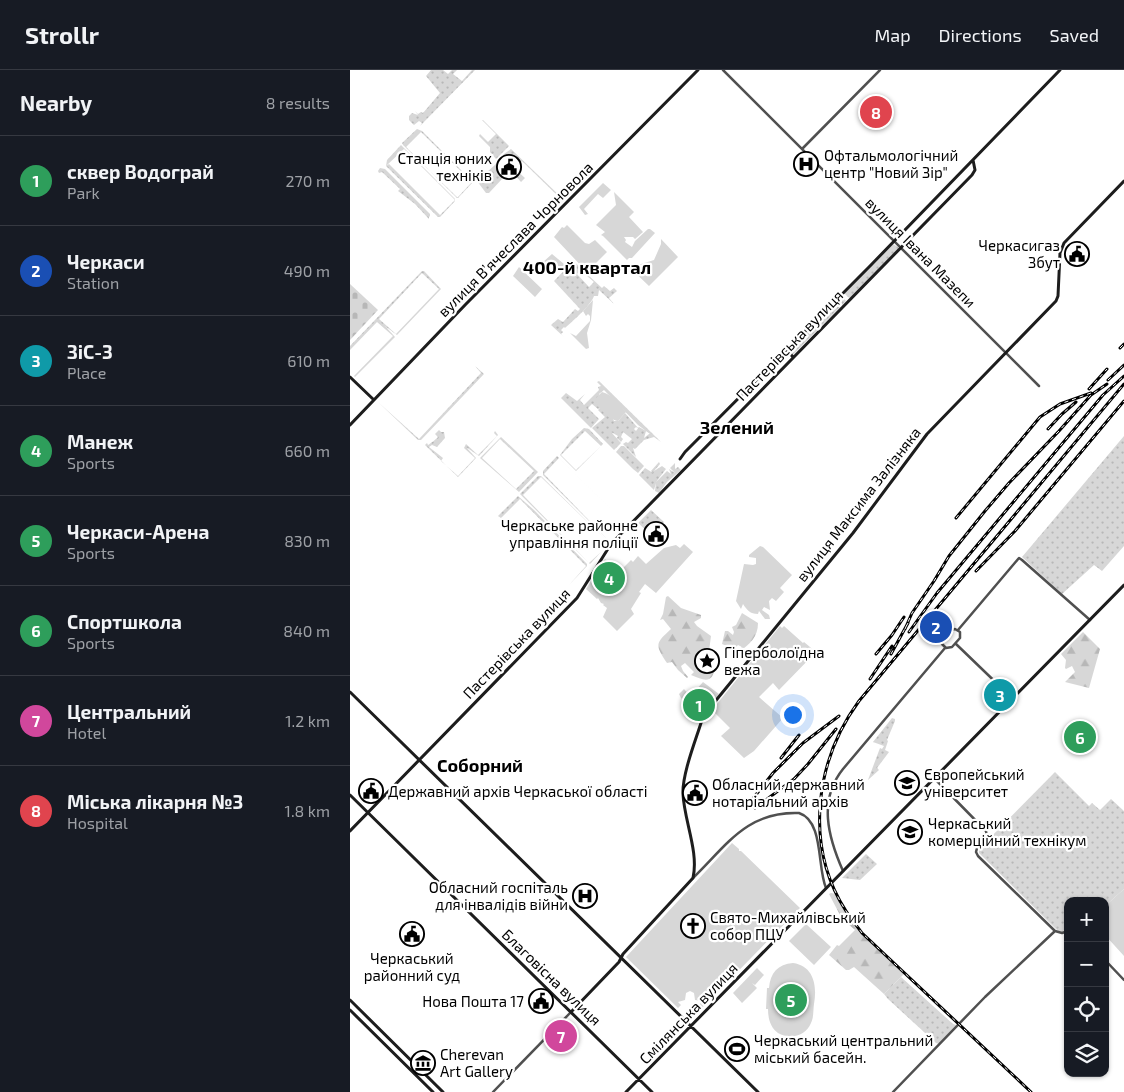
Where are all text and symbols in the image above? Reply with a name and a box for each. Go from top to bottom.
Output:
text: Strollr [25,20,99,49]
text: Map [874,24,911,46]
text: Directions [939,24,1022,46]
text: Saved [1050,24,1099,46]
text: Nearby [20,90,92,115]
text: 8 results [266,93,330,112]
pin: 8 [860,93,892,131]
place label: Офтальмологічний центр "Новий Зір" [824,146,958,181]
place label: Станція юних техніків [397,149,492,184]
hospital icon: Офтальмологічний центр "Новий Зір" [793,151,819,177]
public building icon: Станція юних техніків [496,154,522,180]
street label: вулиця Вʼячеслава Чорновола [434,158,597,321]
text: сквер Водограй [67,160,214,183]
text: 1 [33,171,39,190]
text: 270 m [286,171,330,190]
text: Park [67,183,100,202]
street label: вулиця Івана Мазепи [861,193,980,312]
place label: Черкасигаз Збут [979,236,1060,272]
public building icon: Черкасигаз Збут [1064,241,1090,267]
text: Черкаси [67,250,145,273]
district label: 400-й квартал [523,256,651,278]
text: 2 [31,261,41,280]
text: 490 m [284,261,330,280]
text: Station [67,273,119,292]
street label: Пастерівська вулиця [732,286,847,405]
text: ЗіС-3 [67,340,113,363]
text: 3 [31,351,41,370]
text: 610 m [287,351,330,370]
text: Place [67,363,106,382]
district label: Зелений [700,416,774,438]
street label: вулиця Максима Залізняка [792,423,925,585]
text: Манеж [67,430,133,453]
text: 4 [31,441,41,460]
text: 660 m [284,441,330,460]
text: Sports [67,453,115,472]
place label: Черкаське районне управління поліції [501,516,638,552]
text: Черкаси-Арена [67,520,209,543]
public building icon: Черкаське районне управління поліції [643,521,669,547]
text: 5 [32,531,40,550]
text: 830 m [284,531,330,550]
text: Sports [67,543,115,562]
pin: 4 [593,559,625,597]
street label: Пастерівська вулиця [459,584,574,703]
pin: 2 [920,608,952,646]
text: Спортшкола [67,610,182,633]
text: 6 [31,621,41,640]
text: 840 m [283,621,330,640]
text: Sports [67,633,115,652]
place label: Гіперболоїдна вежа [724,643,825,678]
place icon: Гіперболоїдна вежа [694,648,720,674]
pin: 3 [984,676,1016,714]
pin: 1 [683,686,715,724]
text: Центральний [67,700,191,723]
your location [780,702,806,728]
text: 7 [32,711,40,730]
text: 1.2 km [285,711,330,730]
pin: 6 [1064,718,1096,756]
text: Hotel [67,723,106,742]
district label: Соборний [437,754,523,776]
place label: Європейський університет [924,765,1025,801]
school or university icon: Європейський університет [894,770,920,796]
place label: Обласний державний нотаріальний архів [712,775,865,810]
public building icon: Державний архів Черкаської області [358,778,384,804]
public building icon: Обласний державний нотаріальний архів [682,780,708,806]
place label: Державний архів Черкаської області [388,782,647,800]
text: Міська лікарня №3 [67,790,243,813]
text: 8 [31,801,41,820]
text: 1.8 km [285,801,330,820]
text: Hospital [67,813,128,832]
place label: Черкаський комерційний технікум [928,814,1087,850]
school or university icon: Черкаський комерційний технікум [897,819,923,845]
place label: Обласний госпіталь для інвалідів війни [429,878,568,913]
hospital icon: Обласний госпіталь для інвалідів війни [572,883,598,909]
map controls [1064,897,1109,1077]
button: + [1064,897,1109,942]
place label: Свято-Михайлівський собор ПЦУ [710,908,866,943]
church icon: Свято-Михайлівський собор ПЦУ [680,913,706,939]
public building icon: Черкаський районний суд [399,921,425,947]
street label: Благовісна вулиця [498,925,605,1030]
button: − [1064,942,1109,987]
place label: Черкаський районний суд [364,949,460,985]
street label: Смілянська вулиця [635,959,742,1068]
pin: 5 [775,981,807,1019]
button: locate [1064,987,1109,1032]
public building icon: Нова Пошта 17 [528,988,554,1014]
place label: Нова Пошта 17 [422,992,524,1010]
pin: 7 [545,1017,577,1055]
place label: Черкаський центральний міський басейн. [754,1031,933,1066]
button: layers [1064,1032,1109,1077]
sports icon: Черкаський центральний міський басейн. [724,1036,750,1062]
place label: Cherevan Art Gallery [440,1045,513,1080]
museum icon: Cherevan Art Gallery [410,1050,436,1076]

